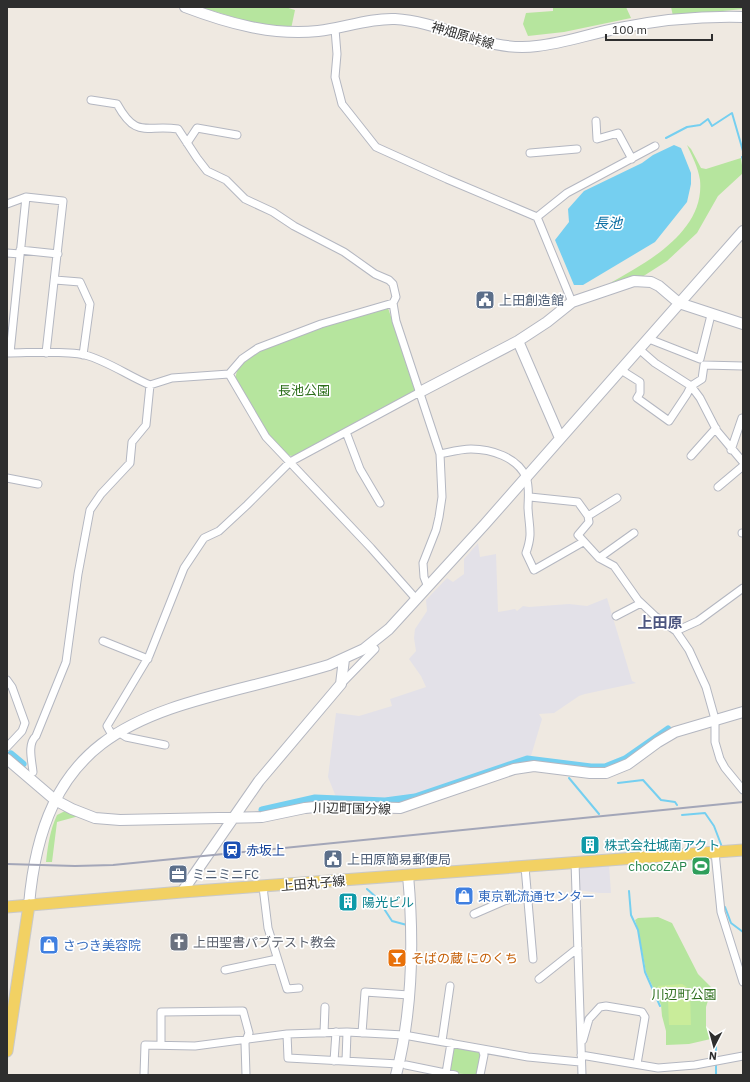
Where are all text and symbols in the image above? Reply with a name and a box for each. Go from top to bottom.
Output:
scale bar [606,16,712,42]
street label: 神畑原峠線 [429,18,496,53]
text: 100 m [612,22,647,37]
water label: 長池 [594,214,624,232]
public building icon: 上田創造館 [474,289,496,311]
place label: 上田創造館 [499,292,564,309]
park label: 長池公園 [278,382,330,399]
district label: 上田原 [637,613,683,632]
street label: 川辺町国分線 [313,799,391,818]
building icon: 株式会社城南アクト [579,834,601,856]
place label: 株式会社城南アクト [604,837,720,854]
station icon: 赤坂上 [221,839,243,861]
place label: 赤坂上 [246,842,285,859]
public building icon: 上田原簡易郵便局 [322,848,344,870]
place label: 上田原簡易郵便局 [347,851,451,868]
sports icon: chocoZAP [690,855,712,877]
place label: chocoZAP [628,858,687,875]
office icon: ミニミニFC [167,863,189,885]
place label: ミニミニFC [192,866,259,883]
street label: 上田丸子線 [280,872,346,895]
shop icon: 東京靴流通センター [453,885,475,907]
place label: 東京靴流通センター [478,888,595,905]
building icon: 陽光ビル [337,891,359,913]
place label: 陽光ビル [362,894,414,911]
church icon: 上田聖書パブテスト教会 [168,931,190,953]
shop icon: さつき美容院 [38,934,60,956]
place label: 上田聖書パブテスト教会 [193,934,336,951]
place label: さつき美容院 [63,937,141,954]
bar icon: そばの蔵 にのくち [386,947,408,969]
place label: そばの蔵 にのくち [411,950,518,967]
park label: 川辺町公園 [651,986,717,1003]
north arrow [694,1026,734,1066]
text: N [708,1049,718,1063]

